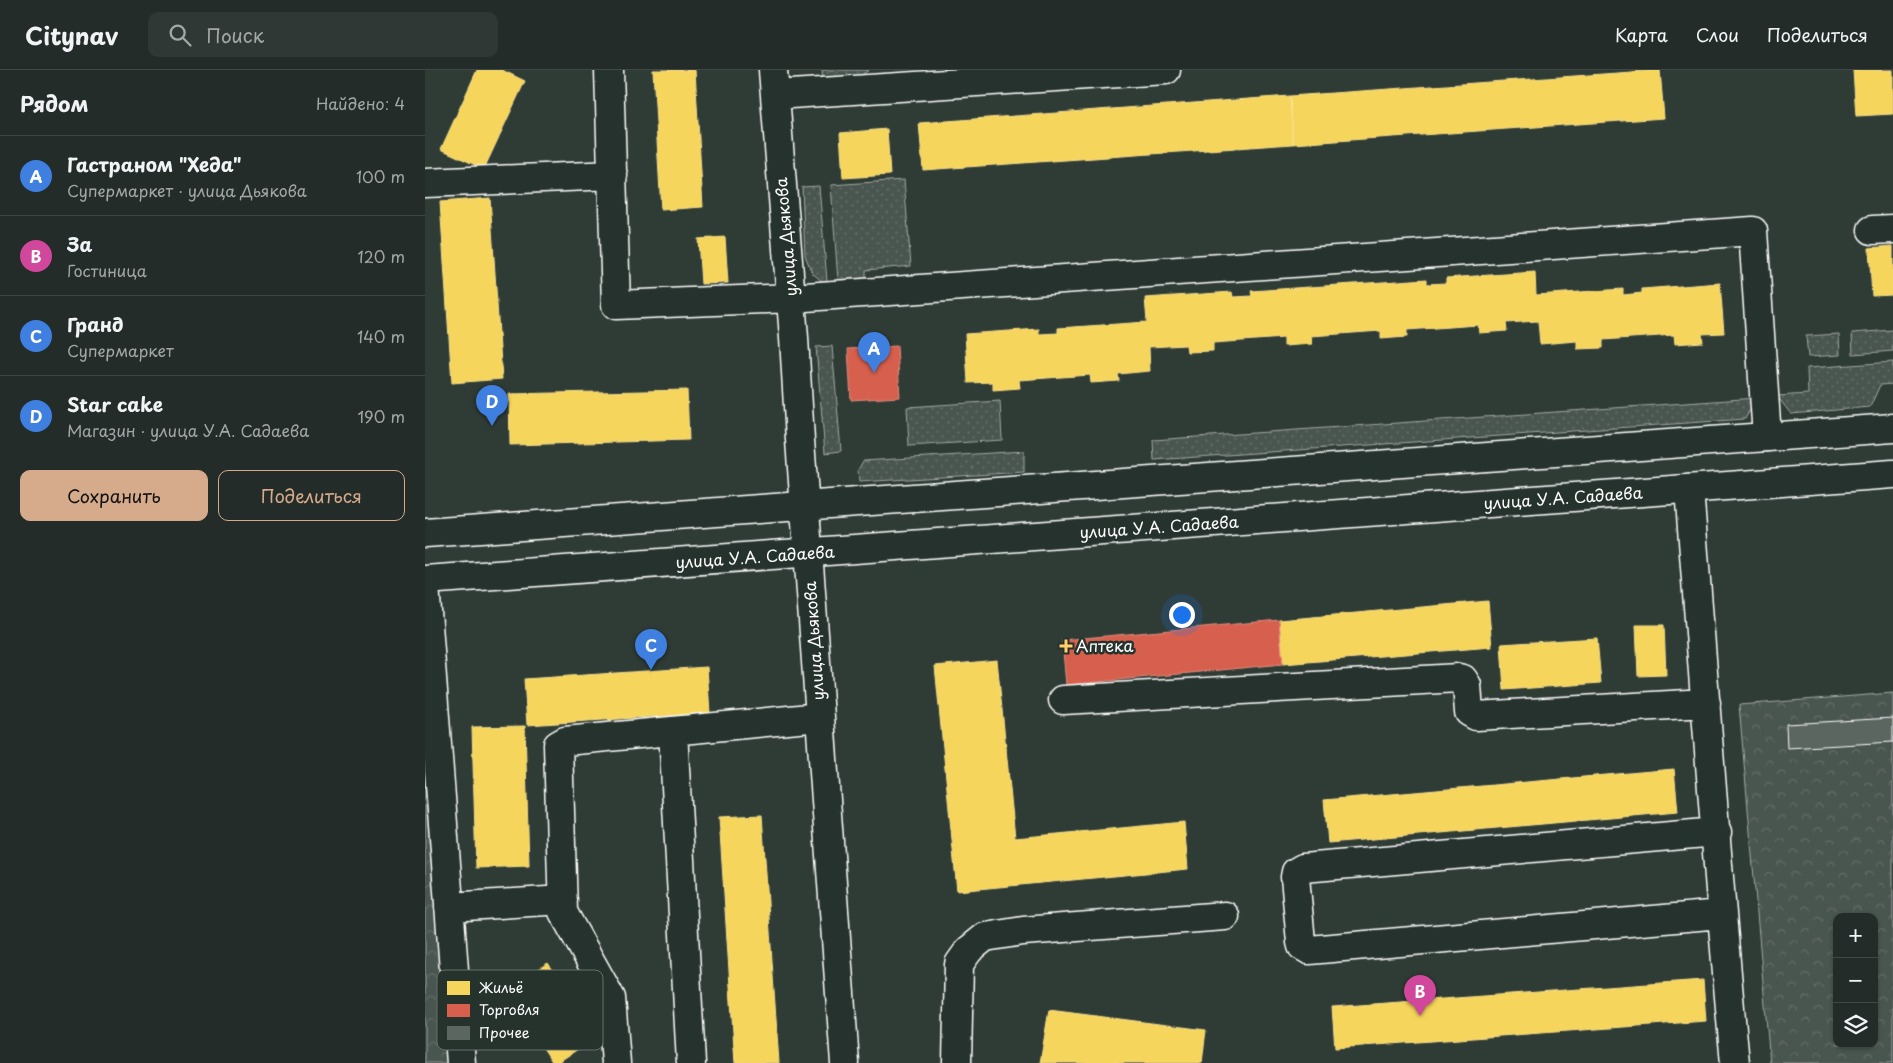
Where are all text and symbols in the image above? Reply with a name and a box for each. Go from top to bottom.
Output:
search box [148,12,498,57]
text: Citynav [25,17,118,53]
icon: search [166,21,194,49]
text: Поиск [206,21,264,49]
text: Карта [1615,21,1668,48]
text: Слои [1696,21,1739,48]
text: Поделиться [1767,21,1868,48]
text: Рядом [20,87,88,119]
text: Найдено: 4 [316,91,405,115]
text: Гастраном "Хеда" [67,150,242,178]
text: A [30,164,42,188]
text: 100 m [356,164,405,188]
street label: улица Дьякова [768,177,802,297]
text: Супермаркет · улица Дьякова [67,178,307,202]
text: За [67,230,92,258]
text: B [31,244,41,268]
text: 120 m [358,244,405,268]
text: Гостиница [67,258,147,282]
text: Гранд [67,310,124,338]
text: C [30,324,42,348]
text: 140 m [357,324,405,348]
pin: A [858,332,890,373]
text: Супермаркет [67,338,174,362]
pin: D [476,385,508,426]
text: Star cake [67,390,163,418]
text: D [30,404,42,428]
text: 190 m [357,404,405,428]
text: Магазин · улица У.А. Садаева [67,418,309,442]
button: Сохранить [20,470,208,521]
button: Поделиться [218,470,405,521]
street label: улица У.А. Садаева [1483,479,1643,515]
street label: улица У.А. Садаева [1079,508,1239,544]
street label: улица У.А. Садаева [675,538,835,574]
street label: улица Дьякова [797,581,829,701]
your location [1169,602,1195,628]
pin: C [635,629,667,670]
place label: Аптека [1076,633,1133,657]
marker: Аптека [1060,640,1072,652]
map controls [1833,913,1878,1048]
button: + [1833,913,1878,958]
button: − [1833,958,1878,1003]
legend [437,970,603,1050]
pin: B [1404,975,1436,1016]
text: Жильё [478,977,523,998]
text: Торговля [479,999,540,1020]
button: layers [1833,1003,1878,1048]
text: Прочее [479,1022,530,1043]

